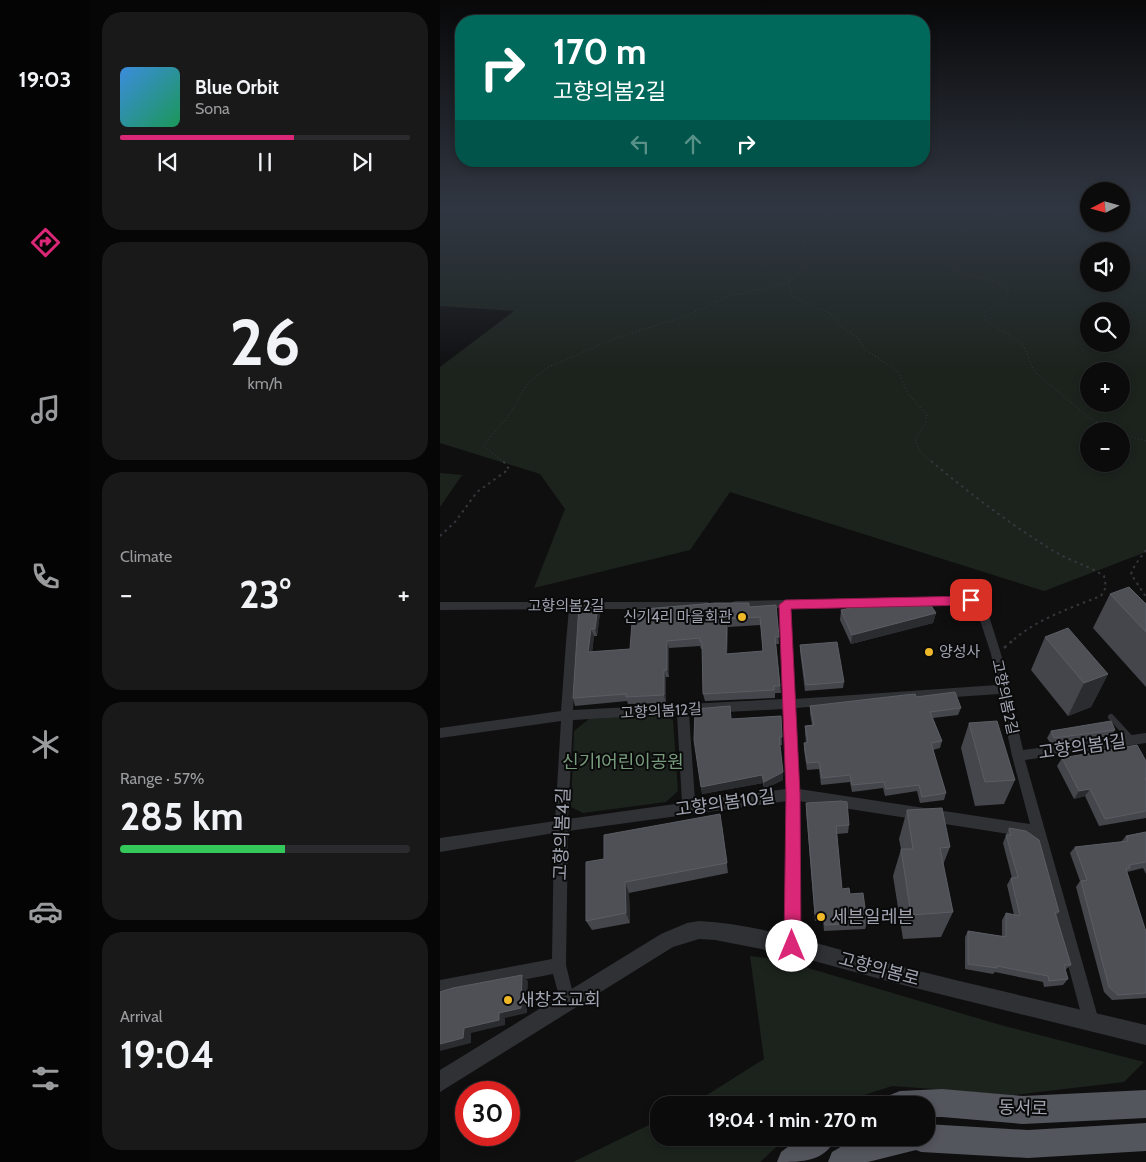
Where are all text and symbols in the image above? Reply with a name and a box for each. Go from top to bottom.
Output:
text: 170 m [553,30,646,73]
icon: right [470,35,535,100]
text: 19:03 [19,66,71,93]
text: Blue Orbit [195,76,279,99]
text: 고향의봄2길 [553,78,666,105]
text: Sona [195,99,230,118]
icon: left [626,130,654,158]
icon: ahead [679,130,707,158]
icon: right [732,130,760,158]
icon: previous [154,148,182,176]
icon: pause [251,148,279,176]
icon: next [348,148,376,176]
north arrow [1080,182,1130,232]
map controls [1080,182,1130,472]
icon: directions [28,225,63,260]
button: sound [1080,242,1130,292]
text: 26 [230,302,300,381]
button: search [1080,302,1130,352]
button: + [1080,362,1130,412]
text: km/h [247,374,283,393]
icon: music [28,392,63,427]
button: − [1080,422,1130,472]
text: Climate [120,547,172,566]
icon: phone [28,559,63,594]
text: 23° [239,571,291,618]
text: − [120,577,132,611]
text: + [398,577,410,611]
pin [950,579,992,621]
icon: arrive [957,586,985,614]
street label: 고향의봄2길 [528,597,604,615]
place label: 신기4리 마을회관 [623,608,732,626]
marker: 신기4리 마을회관 [736,611,748,623]
place label: 양성사 [939,643,981,661]
marker: 양성사 [923,646,935,658]
street label: 고향의봄2길 [988,658,1022,736]
street label: 고향의봄12길 [620,700,702,722]
icon: climate [28,727,63,762]
street label: 고향의봄1길 [1037,730,1127,764]
park label: 신기1어린이공원 [562,751,684,773]
text: Range · 57% [120,769,204,788]
street label: 고향의봄10길 [673,785,777,821]
street label: 고향의봄4길 [549,787,575,881]
text: 285 km [120,793,243,840]
icon: car [28,894,63,929]
place label: 세븐일레븐 [831,906,914,928]
marker: 세븐일레븐 [815,911,827,923]
position arrow [765,919,817,971]
street label: 고향의봄로 [836,948,922,990]
place label: 새창조교회 [518,989,601,1011]
marker: 새창조교회 [502,994,514,1006]
text: Arrival [120,1007,163,1026]
text: 19:04 [120,1031,214,1078]
icon: filters [28,1061,63,1096]
speed limit sign: 30 [455,1081,520,1146]
street label: 동서로 [998,1096,1048,1120]
text: 19:04 · 1 min · 270 m [708,1109,877,1132]

